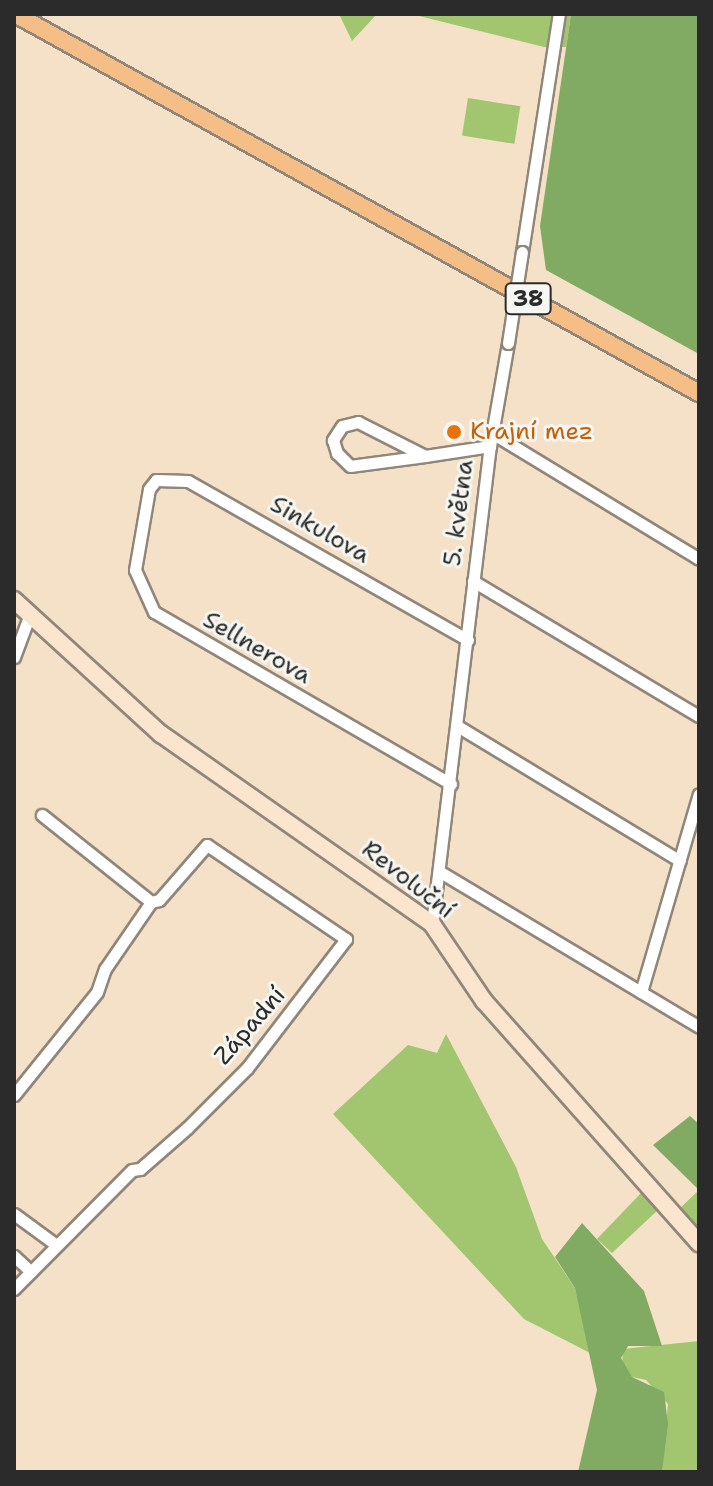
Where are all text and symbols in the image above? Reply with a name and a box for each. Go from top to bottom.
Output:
road number: 38 [504,281,552,317]
place label: Krajní mez [470,418,593,446]
marker: Krajní mez [445,423,463,441]
street label: 5. května [438,458,480,568]
street label: Sinkulova [265,490,375,570]
street label: Sellnerova [198,606,316,690]
street label: Revoluční [356,835,460,925]
street label: Západní [208,981,292,1071]

